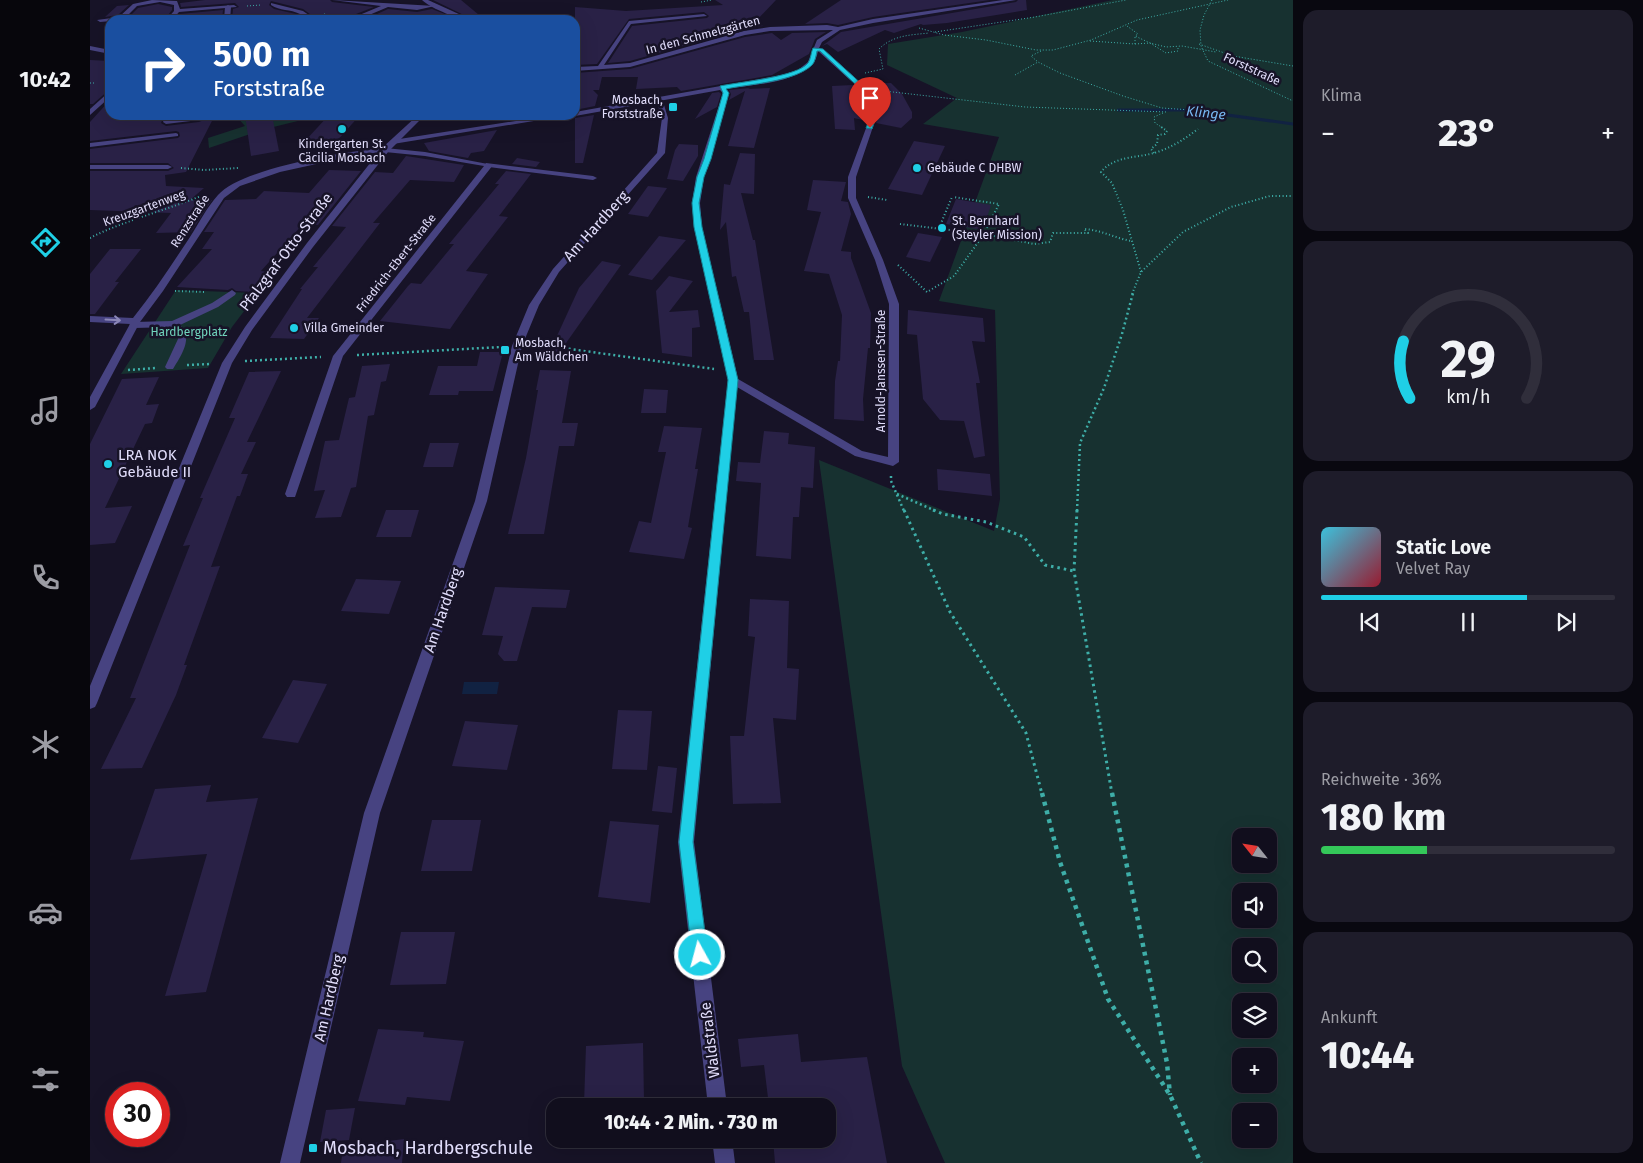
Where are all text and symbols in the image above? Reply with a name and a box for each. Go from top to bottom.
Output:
street label: In den Schmelzgärten [644,13,762,57]
text: 500 m [213,33,311,75]
icon: right [130,35,195,100]
street label: Forststraße [1221,50,1283,88]
text: 10:42 [19,66,71,93]
text: Forststraße [213,75,325,102]
pin [849,77,891,128]
icon: arrive [856,84,884,112]
text: Klima [1321,86,1362,105]
place label: Mosbach, Forststraße [602,93,663,121]
marker: Mosbach, Forststraße [667,101,679,113]
water label: Klinge [1185,102,1227,124]
text: 23° [1438,110,1498,156]
text: − [1321,117,1335,150]
text: + [1601,117,1615,150]
marker: Kindergarten St. Cäcilia Mosbach [336,123,348,135]
place label: Kindergarten St. Cäcilia Mosbach [298,137,386,165]
place label: Gebäude C DHBW [927,161,1022,175]
marker: Gebäude C DHBW [911,162,923,174]
street label: Kreuzgartenweg [101,186,188,229]
street label: Am Hardberg [560,187,632,265]
street label: Pfalzgraf-Otto-Straße [236,189,336,315]
street label: Renzstraße [168,192,212,250]
street label: Friedrich-Ebert-Straße [353,211,439,315]
place label: St. Bernhard (Steyler Mission) [952,214,1042,242]
marker: St. Bernhard (Steyler Mission) [936,222,948,234]
icon: directions [28,225,63,260]
street label: Arnold-Janssen-Straße [874,310,888,432]
one-way arrow [105,316,121,325]
place label: Villa Gmeinder [304,321,384,335]
marker: Villa Gmeinder [288,322,300,334]
park label: Hardbergplatz [150,325,228,339]
text: 29 [1440,328,1496,391]
place label: Mosbach, Am Wäldchen [515,336,588,364]
marker: Mosbach, Am Wäldchen [499,344,511,356]
text: km/h [1446,386,1490,408]
icon: music [28,393,63,428]
place label: LRA NOK Gebäude II [118,446,191,481]
marker: LRA NOK Gebäude II [102,458,114,470]
text: Static Love [1396,536,1491,559]
text: Velvet Ray [1396,559,1470,578]
icon: phone [28,560,63,595]
street label: Am Hardberg [420,565,466,655]
icon: previous [1356,608,1384,636]
icon: pause [1454,608,1482,636]
icon: next [1552,608,1580,636]
icon: climate [28,727,63,762]
text: Reichweite · 36% [1321,770,1442,789]
text: 180 km [1321,794,1446,840]
north arrow [1232,828,1278,872]
map controls [1232,828,1277,1148]
button: sound [1232,883,1277,928]
icon: car [28,895,63,930]
position arrow [673,928,725,980]
button: search [1232,938,1277,983]
street label: Am Hardberg [310,953,348,1043]
button: layers [1232,993,1277,1038]
street label: Waldstraße [696,1001,724,1079]
text: Ankunft [1321,1008,1377,1027]
text: 10:44 [1321,1032,1414,1078]
button: + [1232,1048,1277,1093]
icon: filters [28,1062,63,1097]
speed limit sign: 30 [105,1082,170,1147]
button: − [1232,1103,1277,1148]
text: 10:44 · 2 Min. · 730 m [604,1111,778,1134]
place label: Mosbach, Hardbergschule [323,1137,533,1159]
marker: Mosbach, Hardbergschule [307,1142,319,1154]

